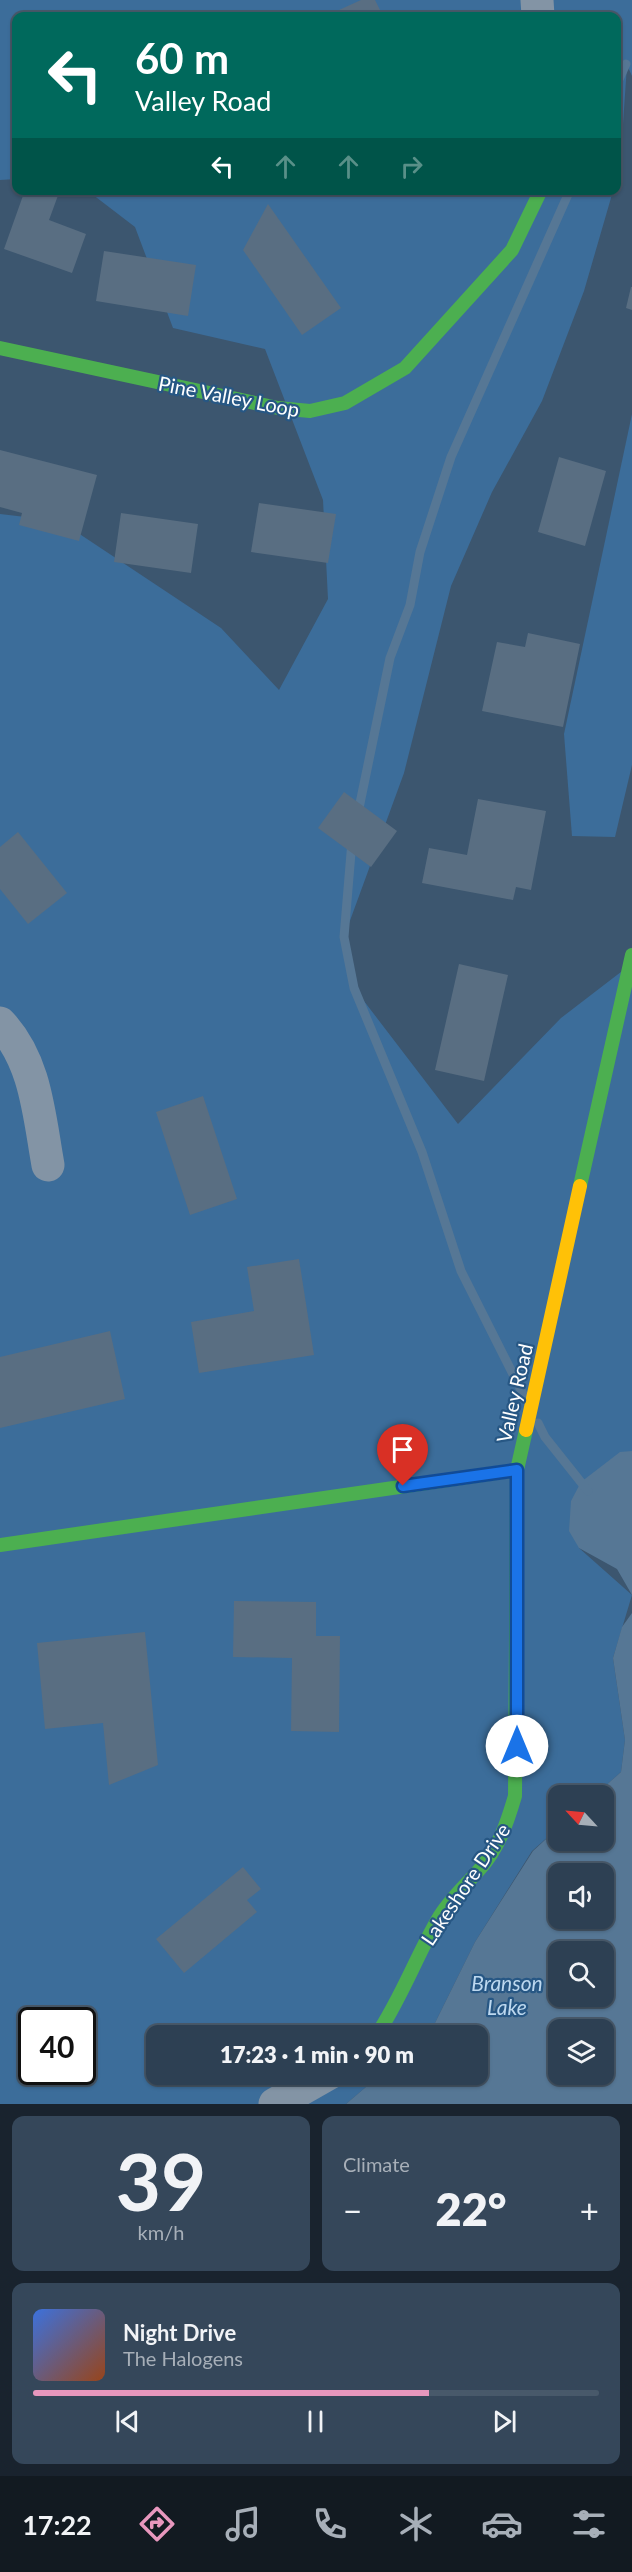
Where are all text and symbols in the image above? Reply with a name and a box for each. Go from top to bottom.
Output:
text: 60 m [135,33,229,83]
icon: left [36,36,114,114]
text: Valley Road [135,84,271,117]
icon: left [206,150,239,183]
icon: ahead [269,150,302,183]
icon: ahead [332,150,365,183]
icon: right [395,150,428,183]
street label: Pine Valley Loop [157,371,301,421]
street label: Valley Road [491,1341,537,1445]
pin [377,1424,428,1486]
icon: arrive [386,1433,419,1466]
position arrow [485,1714,549,1778]
north arrow [548,1785,614,1851]
map controls [548,1785,614,2085]
street label: Lakeshore Drive [415,1819,515,1949]
button: sound [548,1863,614,1929]
button: search [548,1941,614,2007]
water label: Branson Lake [471,1970,543,2019]
speed limit sign: 40 [18,2007,96,2085]
button: layers [548,2019,614,2085]
text: 17:23 · 1 min · 90 m [220,2041,414,2068]
text: 39 [116,2134,206,2228]
text: Climate [343,2152,410,2176]
text: 22° [436,2182,506,2236]
text: − [343,2190,362,2230]
text: + [580,2190,599,2230]
text: km/h [138,2220,184,2244]
text: Night Drive [123,2319,236,2346]
text: The Halogens [123,2346,243,2370]
icon: previous [111,2405,144,2438]
icon: pause [299,2405,332,2438]
icon: next [488,2405,521,2438]
icon: directions [136,2503,178,2545]
icon: music [222,2503,264,2545]
icon: phone [309,2503,351,2545]
icon: climate [395,2503,437,2545]
icon: car [481,2503,523,2545]
icon: filters [568,2503,610,2545]
text: 17:22 [22,2508,92,2541]

